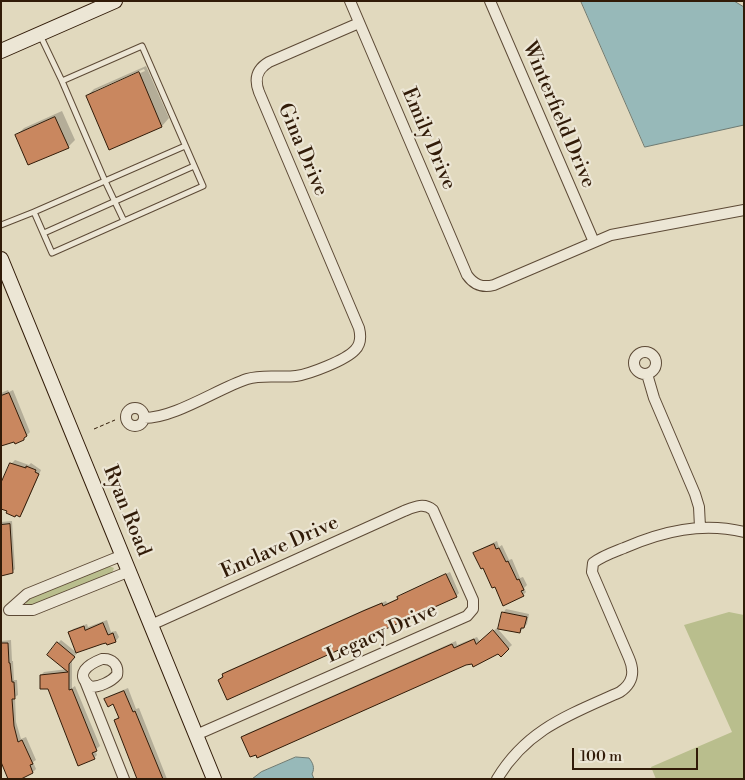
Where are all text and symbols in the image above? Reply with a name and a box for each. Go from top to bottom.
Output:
street label: Winterfield Drive [516,38,600,192]
street label: Emily Drive [396,84,460,194]
street label: Gina Drive [272,100,332,200]
street label: Ryan Road [97,462,155,560]
street label: Enclave Drive [217,511,343,585]
street label: Legacy Drive [323,599,441,669]
scale bar [575,738,701,770]
text: 100 m [580,747,622,766]

